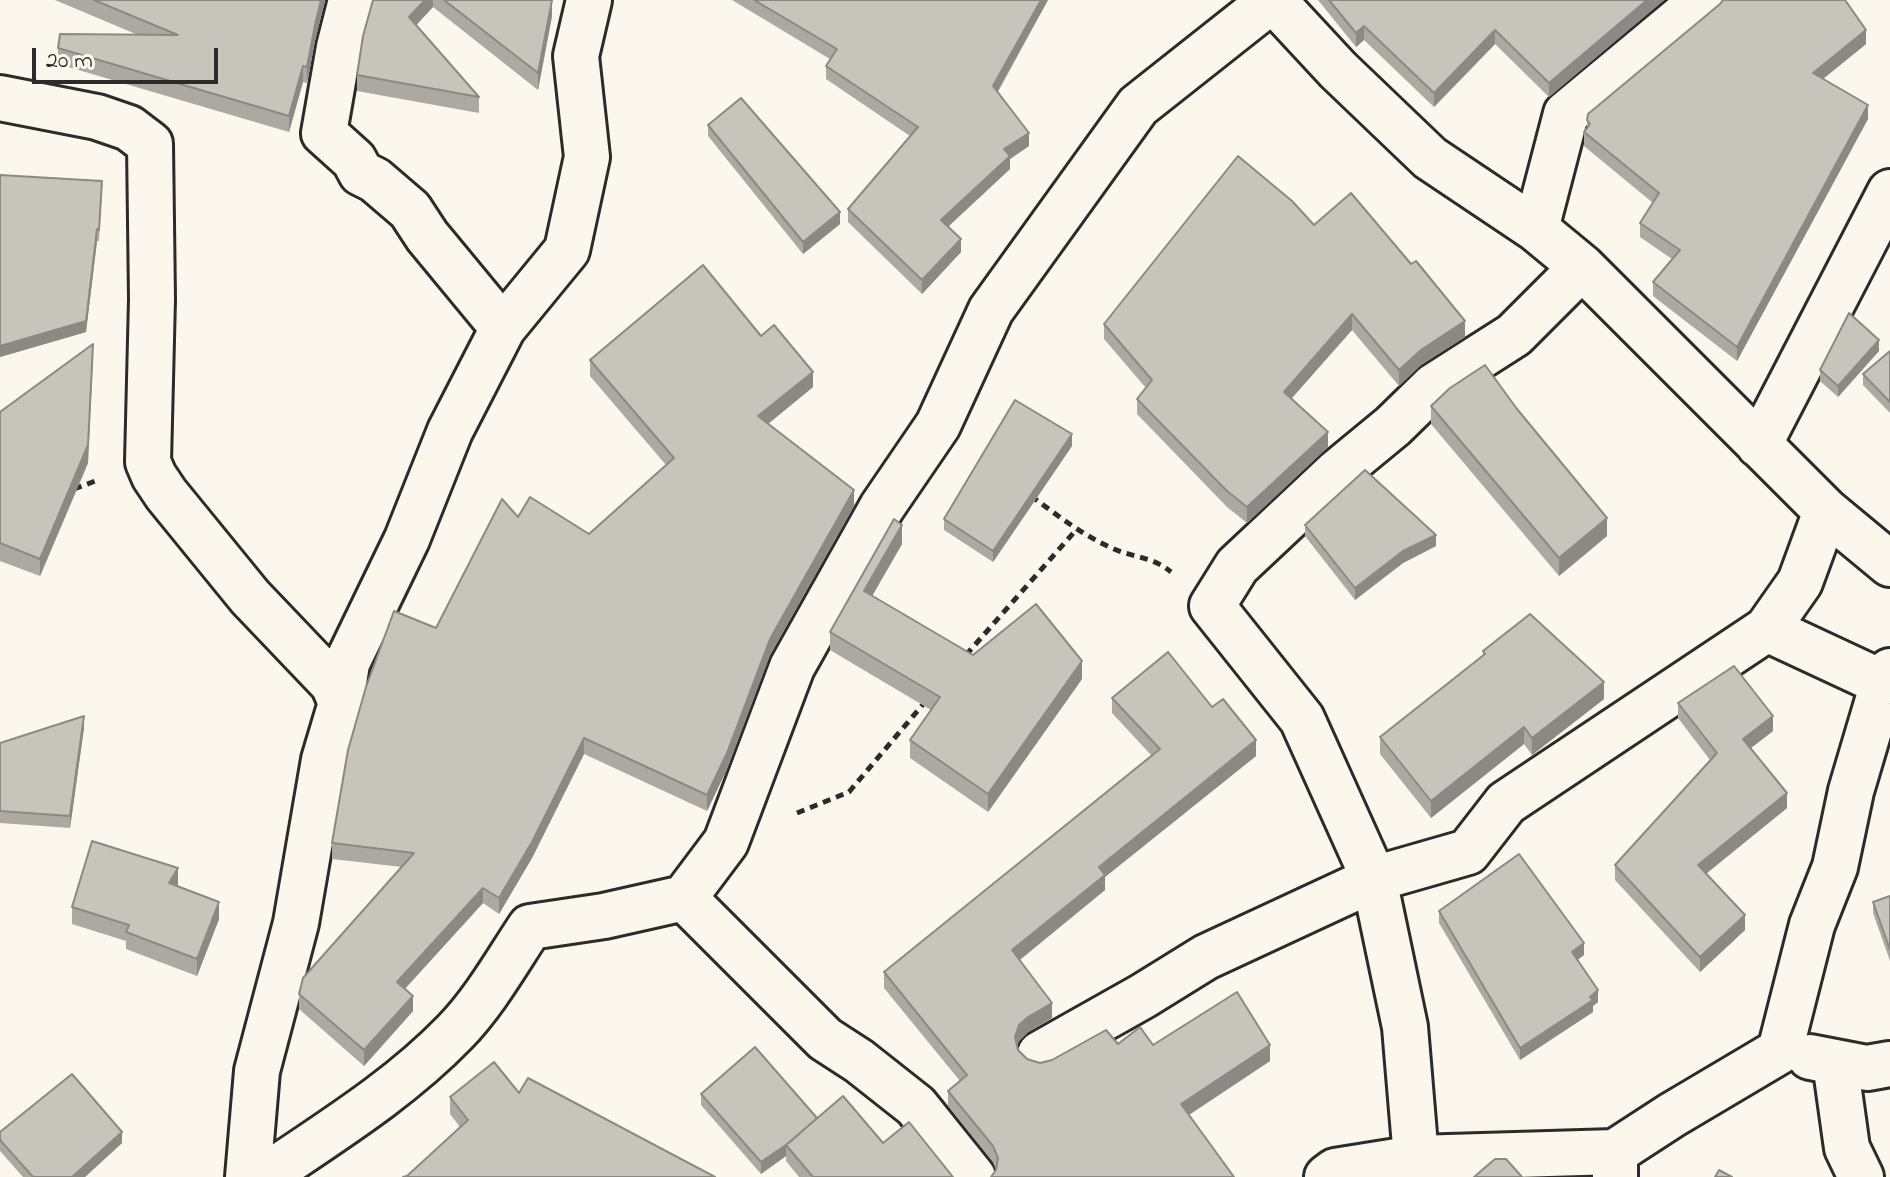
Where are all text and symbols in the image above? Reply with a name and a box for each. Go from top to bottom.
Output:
scale bar [36,32,222,82]
text: 20 m [46,44,93,79]

